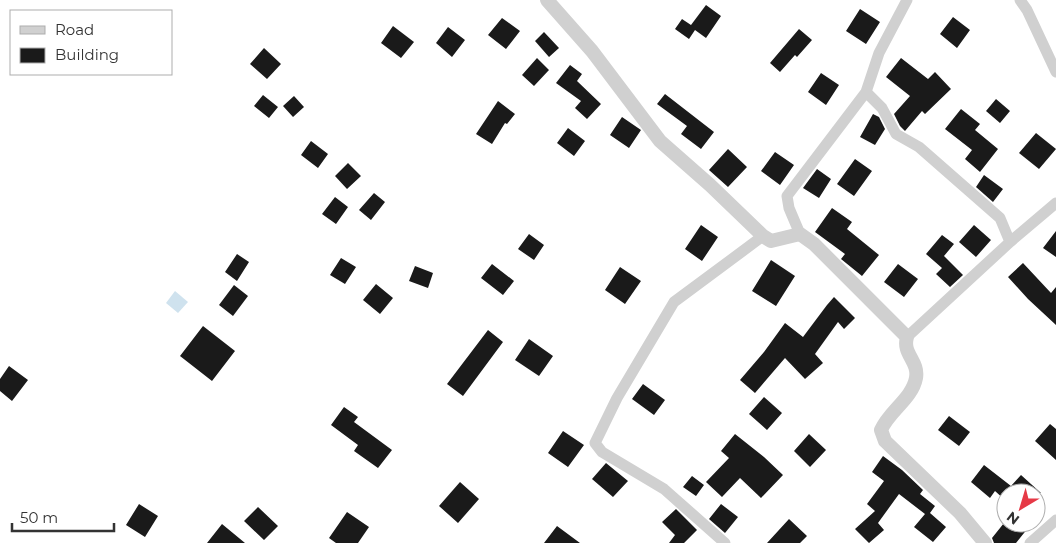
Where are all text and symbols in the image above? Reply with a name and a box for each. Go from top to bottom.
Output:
legend [10,10,172,75]
text: Road [55,20,94,39]
text: Building [55,45,119,64]
north arrow [996,483,1046,533]
scale bar [12,500,115,532]
text: 50 m [20,508,58,527]
text: N [1003,508,1023,529]

